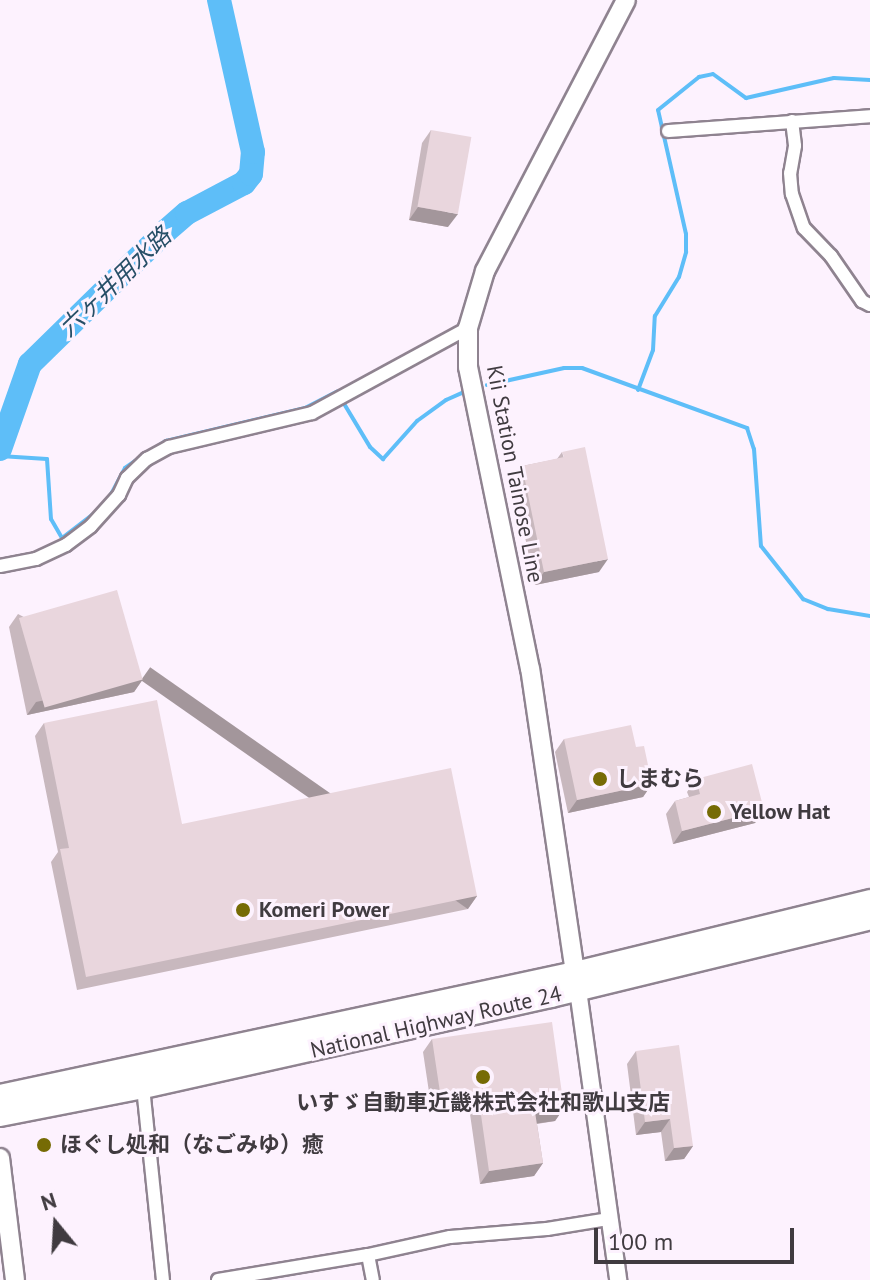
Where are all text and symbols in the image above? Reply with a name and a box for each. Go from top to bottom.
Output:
water label: 六ヶ井用水路 [53,222,177,342]
street label: Kii Station Tainose Line [481,363,549,585]
place label: しまむら [616,766,704,792]
marker: しまむら [591,770,609,788]
place label: Yellow Hat [730,799,831,825]
marker: Yellow Hat [705,803,723,821]
place label: Komeri Power [259,897,389,923]
marker: Komeri Power [234,901,252,919]
street label: National Highway Route 24 [307,980,565,1064]
marker: いすゞ自動車近畿株式会社和歌山支店 [474,1068,492,1086]
place label: いすゞ自動車近畿株式会社和歌山支店 [296,1090,670,1116]
place label: ほぐし処和（なごみゆ）癒 [60,1132,324,1158]
marker: ほぐし処和（なごみゆ）癒 [35,1136,53,1154]
north arrow [16,1184,96,1264]
text: N [37,1186,60,1217]
scale bar [598,1212,798,1262]
text: 100 m [608,1226,673,1257]

